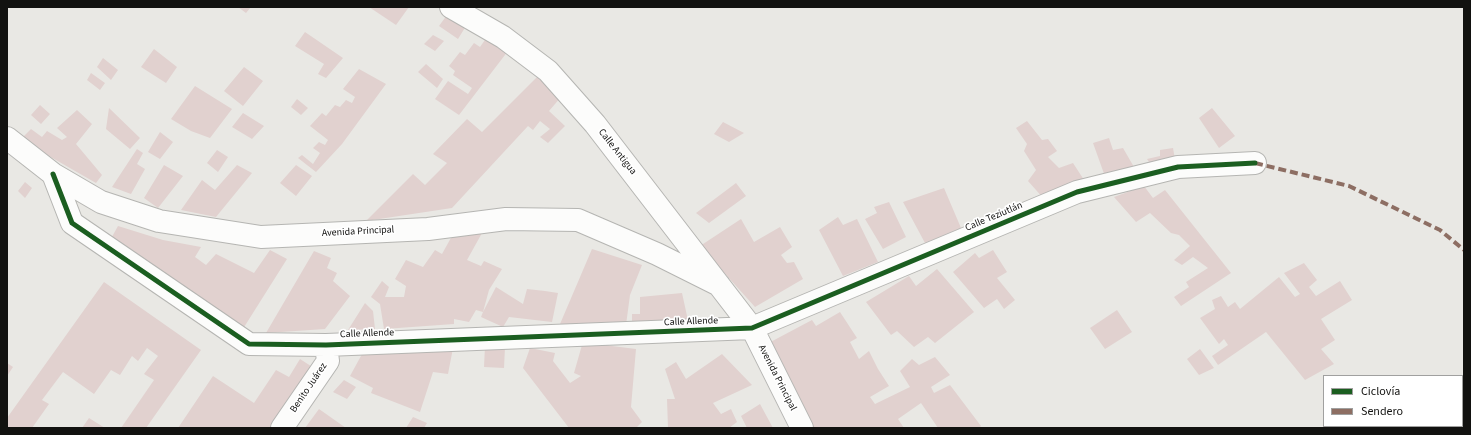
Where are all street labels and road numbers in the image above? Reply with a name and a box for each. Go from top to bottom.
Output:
street label: Calle Antigua [595,127,639,177]
street label: Calle Teziutlán [964,200,1024,234]
street label: Avenida Principal [321,224,395,240]
street label: Calle Allende [664,315,718,329]
street label: Calle Allende [340,327,394,341]
street label: Avenida Principal [755,343,799,413]
street label: Benito Juárez [288,361,330,415]

